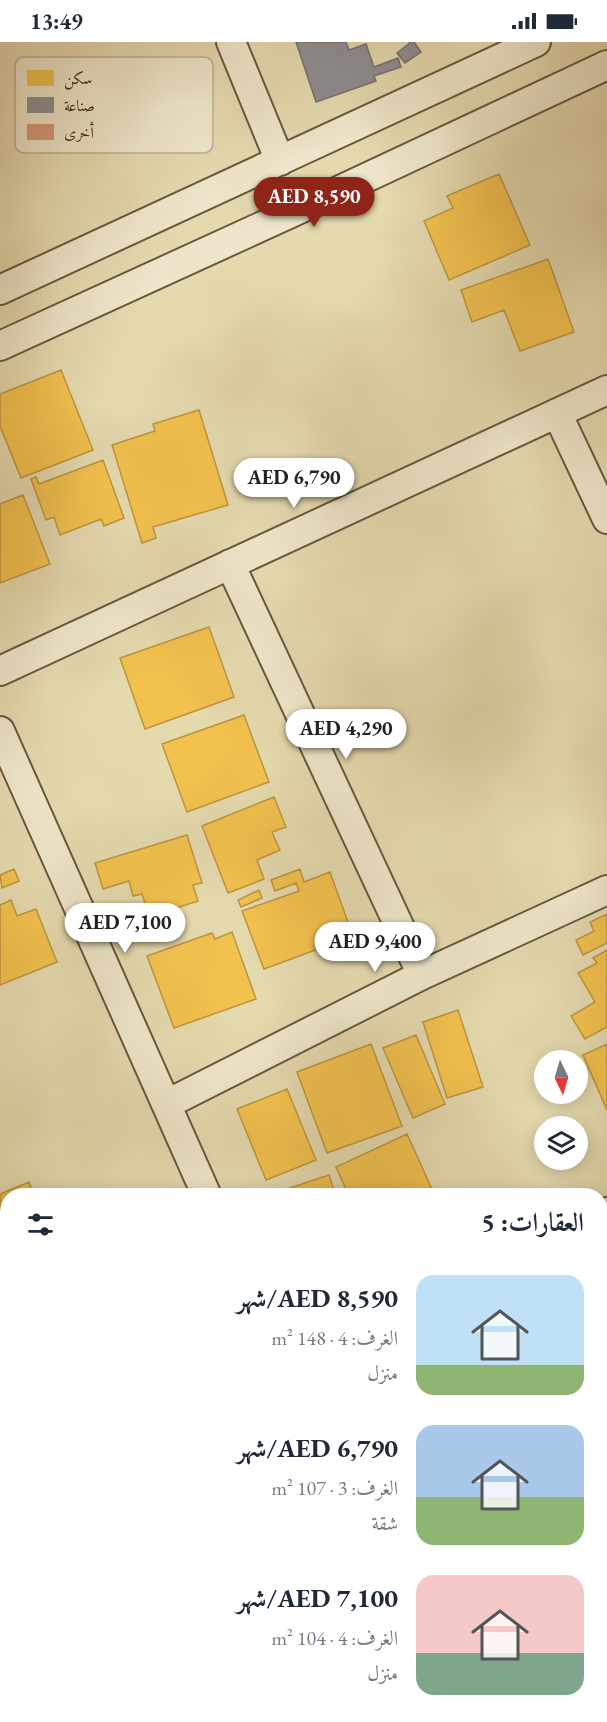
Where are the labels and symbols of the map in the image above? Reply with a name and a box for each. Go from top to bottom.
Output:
legend [15,57,213,153]
text: سكن [64,68,92,90]
text: صناعة [64,95,95,116]
text: أخرى [64,121,94,143]
pin: AED 8,590 [245,177,383,228]
pin: AED 6,790 [225,458,363,509]
pin: AED 4,290 [277,709,415,760]
pin: AED 7,100 [56,903,194,954]
pin: AED 9,400 [306,922,444,973]
north arrow [534,1050,588,1104]

